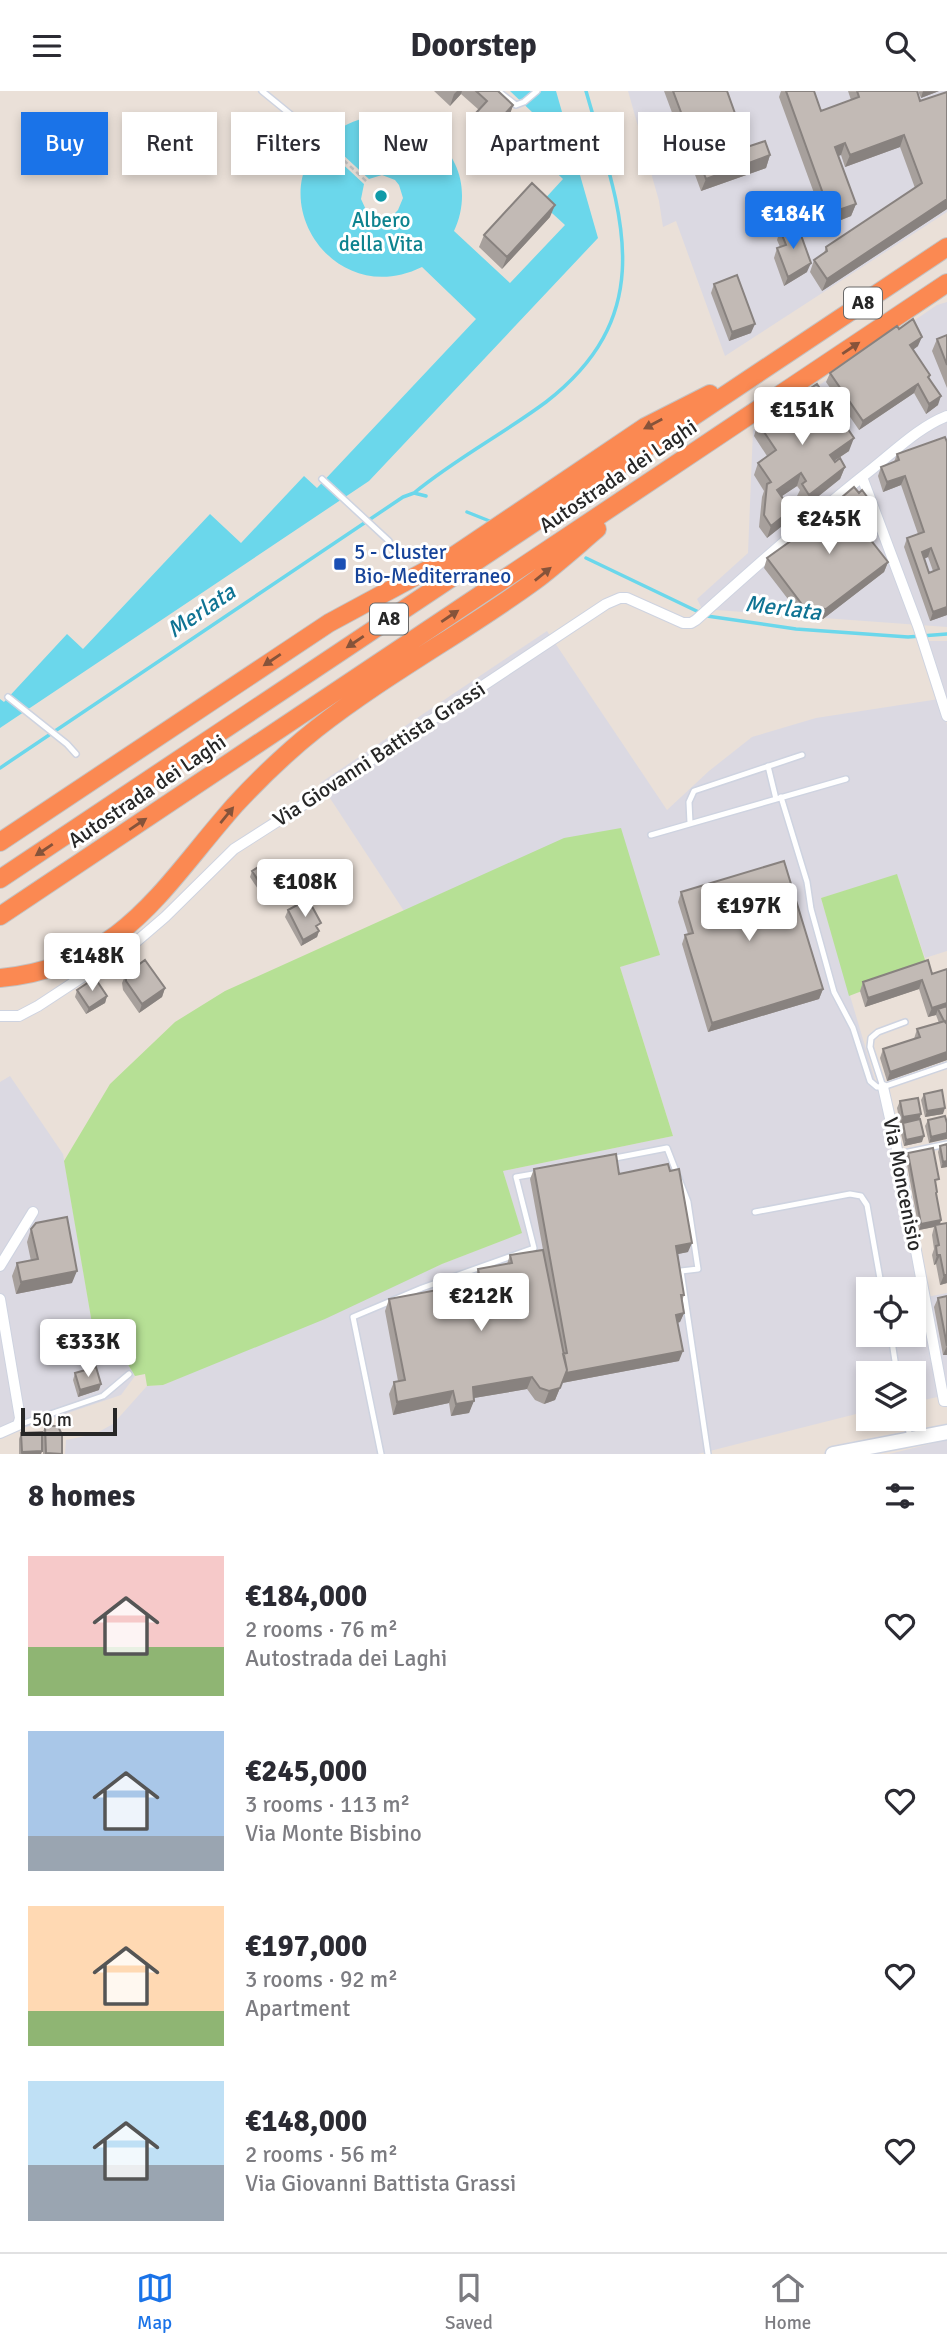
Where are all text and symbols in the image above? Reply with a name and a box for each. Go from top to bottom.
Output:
text: Doorstep [410,26,537,65]
icon: menu [28,27,66,65]
icon: search [881,27,919,65]
chip: Buy [21,112,108,175]
chip: Rent [122,112,217,175]
chip: Filters [231,112,345,175]
chip: New [359,112,452,175]
chip: Apartment [466,112,624,175]
chip: House [638,112,750,175]
marker: Albero della Vita [373,188,389,204]
pin: €184K [744,191,842,251]
text: €184K [761,199,825,228]
place label: Albero della Vita [339,207,423,257]
road number: A8 [844,287,882,319]
one-way arrow [842,341,860,355]
pin: €151K [753,387,851,447]
text: €151K [770,395,834,424]
street label: Autostrada dei Laghi [534,414,702,538]
one-way arrow [643,418,662,430]
pin: €245K [780,497,878,556]
text: €245K [797,504,861,533]
place label: 5 - Cluster Bio-Mediterraneo [354,539,511,589]
marker: 5 - Cluster Bio-Mediterraneo [332,556,348,572]
one-way arrow [533,566,551,581]
water label: Merlata [161,577,242,644]
water label: Merlata [743,589,824,627]
road number: A8 [370,603,408,635]
one-way arrow [441,609,459,623]
one-way arrow [346,635,365,648]
one-way arrow [263,653,282,666]
street label: Via Giovanni Battista Grassi [268,676,490,832]
street label: Autostrada dei Laghi [63,729,231,853]
one-way arrow [219,807,234,824]
one-way arrow [129,817,147,831]
one-way arrow [35,843,53,857]
pin: €108K [256,859,354,919]
text: €108K [273,867,337,896]
pin: €197K [700,883,798,943]
text: €197K [717,891,781,920]
pin: €148K [43,933,141,993]
text: €148K [60,941,124,970]
street label: Via Moncenisio [877,1115,929,1253]
pin: €212K [432,1273,530,1333]
map controls [856,1277,926,1431]
button: locate [856,1277,926,1347]
text: €212K [449,1281,513,1310]
pin: €333K [39,1319,137,1379]
text: €333K [56,1327,120,1356]
button: layers [856,1361,926,1431]
scale bar [21,1405,117,1437]
text: 50 m [32,1408,72,1432]
icon: filters [881,1477,919,1515]
text: 8 homes [28,1478,135,1515]
text: €184,000 [245,1578,367,1615]
icon: home [84,1584,168,1668]
icon: heart [881,1607,919,1645]
text: 2 rooms · 76 m² [245,1615,398,1644]
text: Autostrada dei Laghi [245,1644,447,1673]
text: €245,000 [245,1753,367,1790]
icon: home [84,1759,168,1843]
icon: heart [881,1782,919,1820]
text: 3 rooms · 113 m² [245,1790,410,1819]
text: Via Monte Bisbino [245,1819,422,1848]
text: €197,000 [245,1928,367,1965]
icon: home [84,1934,168,2018]
icon: heart [881,1957,919,1995]
text: 3 rooms · 92 m² [245,1965,398,1994]
text: Apartment [245,1994,350,2023]
text: €148,000 [245,2103,367,2140]
icon: home [84,2109,168,2193]
icon: heart [881,2132,919,2170]
text: 2 rooms · 56 m² [245,2140,398,2169]
text: Via Giovanni Battista Grassi [245,2169,516,2198]
tab: Map [136,2269,174,2335]
tab: Saved [445,2269,493,2335]
tab: Home [764,2269,811,2335]

